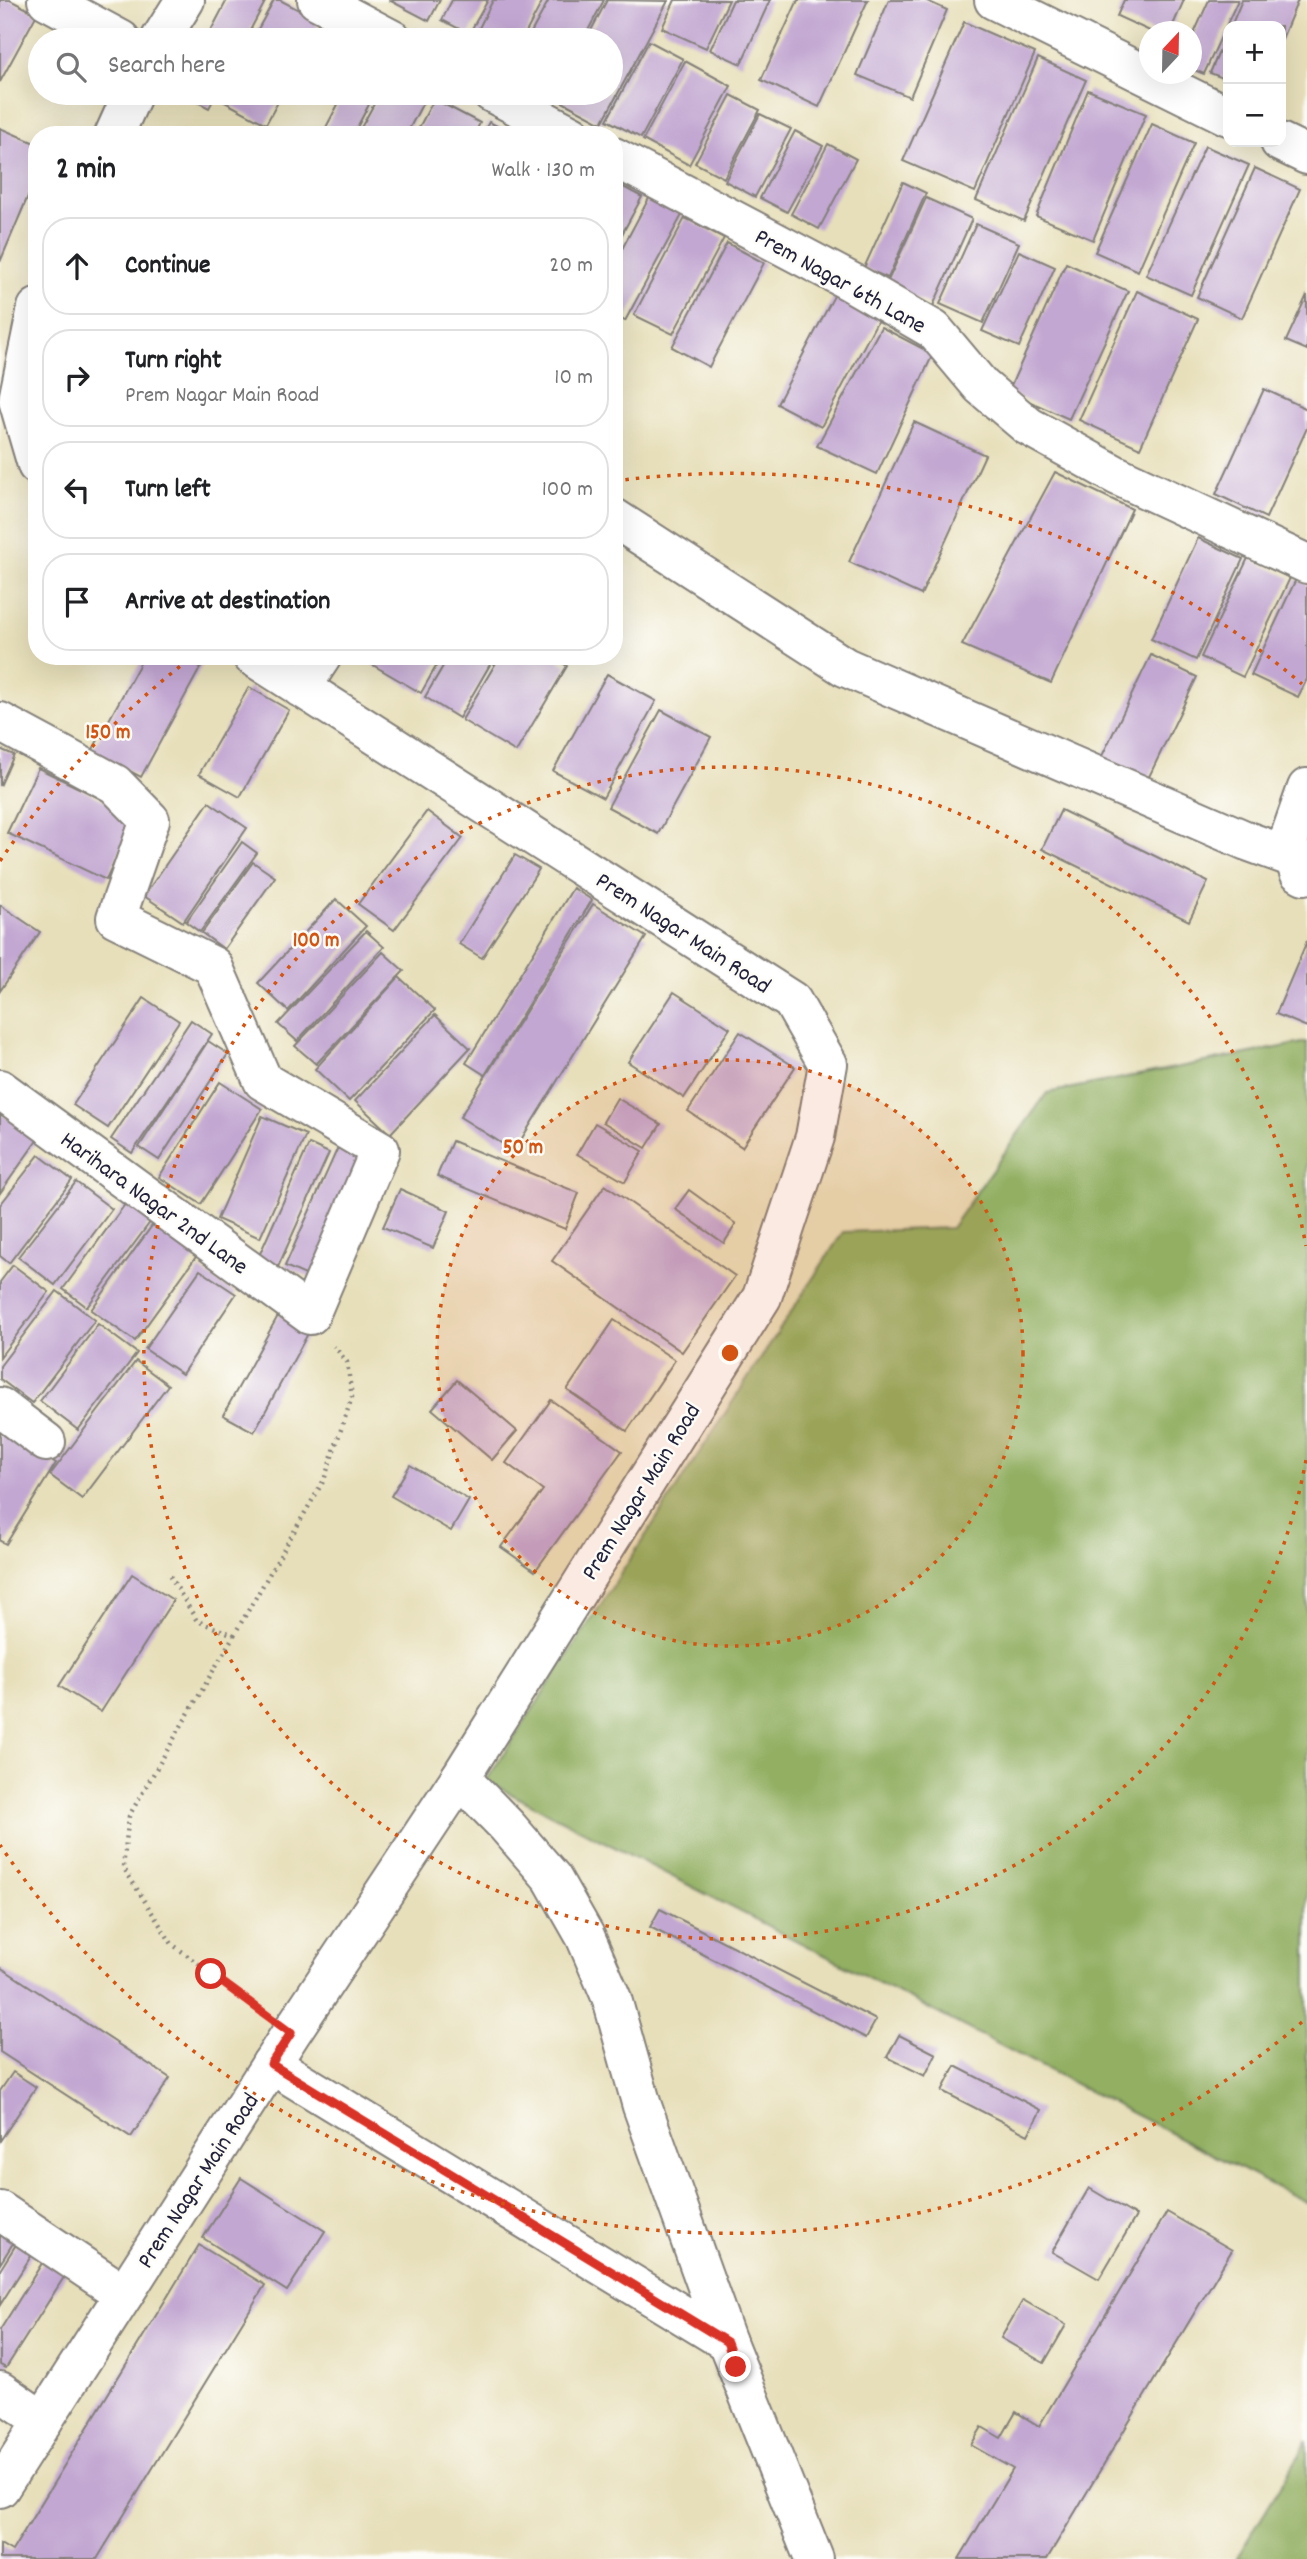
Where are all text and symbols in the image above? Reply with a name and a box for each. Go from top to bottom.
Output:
north arrow [1139,21,1202,84]
map controls [1223,21,1286,147]
button: + [1223,21,1286,84]
search box [28,28,623,105]
icon: search [52,48,90,86]
text: Search here [108,48,226,85]
button: − [1223,84,1286,147]
text: 2 min [56,150,116,193]
text: Walk · 130 m [491,155,595,188]
street label: Prem Nagar 6th Lane [748,221,932,344]
icon: ahead [58,247,96,285]
text: Continue [125,248,210,285]
text: 20 m [549,250,593,283]
text: Turn right [125,343,222,380]
icon: right [58,359,96,397]
text: 10 m [554,362,593,395]
text: Prem Nagar Main Road [125,380,319,413]
icon: left [58,471,96,509]
text: Turn left [125,472,211,509]
text: 100 m [542,474,593,507]
icon: arrive [58,583,96,621]
text: Arrive at destination [125,584,330,621]
text: 150 m [85,719,131,749]
street label: Prem Nagar Main Road [588,865,777,1004]
text: 100 m [293,927,339,957]
street label: Harihara Nagar 2nd Lane [52,1125,254,1284]
text: 50 m [503,1134,543,1164]
centre of rings [718,1341,742,1365]
street label: Prem Nagar Main Road [574,1398,711,1588]
route start [195,1958,226,1989]
street label: Prem Nagar Main Road [130,2087,269,2276]
route end [720,2351,751,2382]

